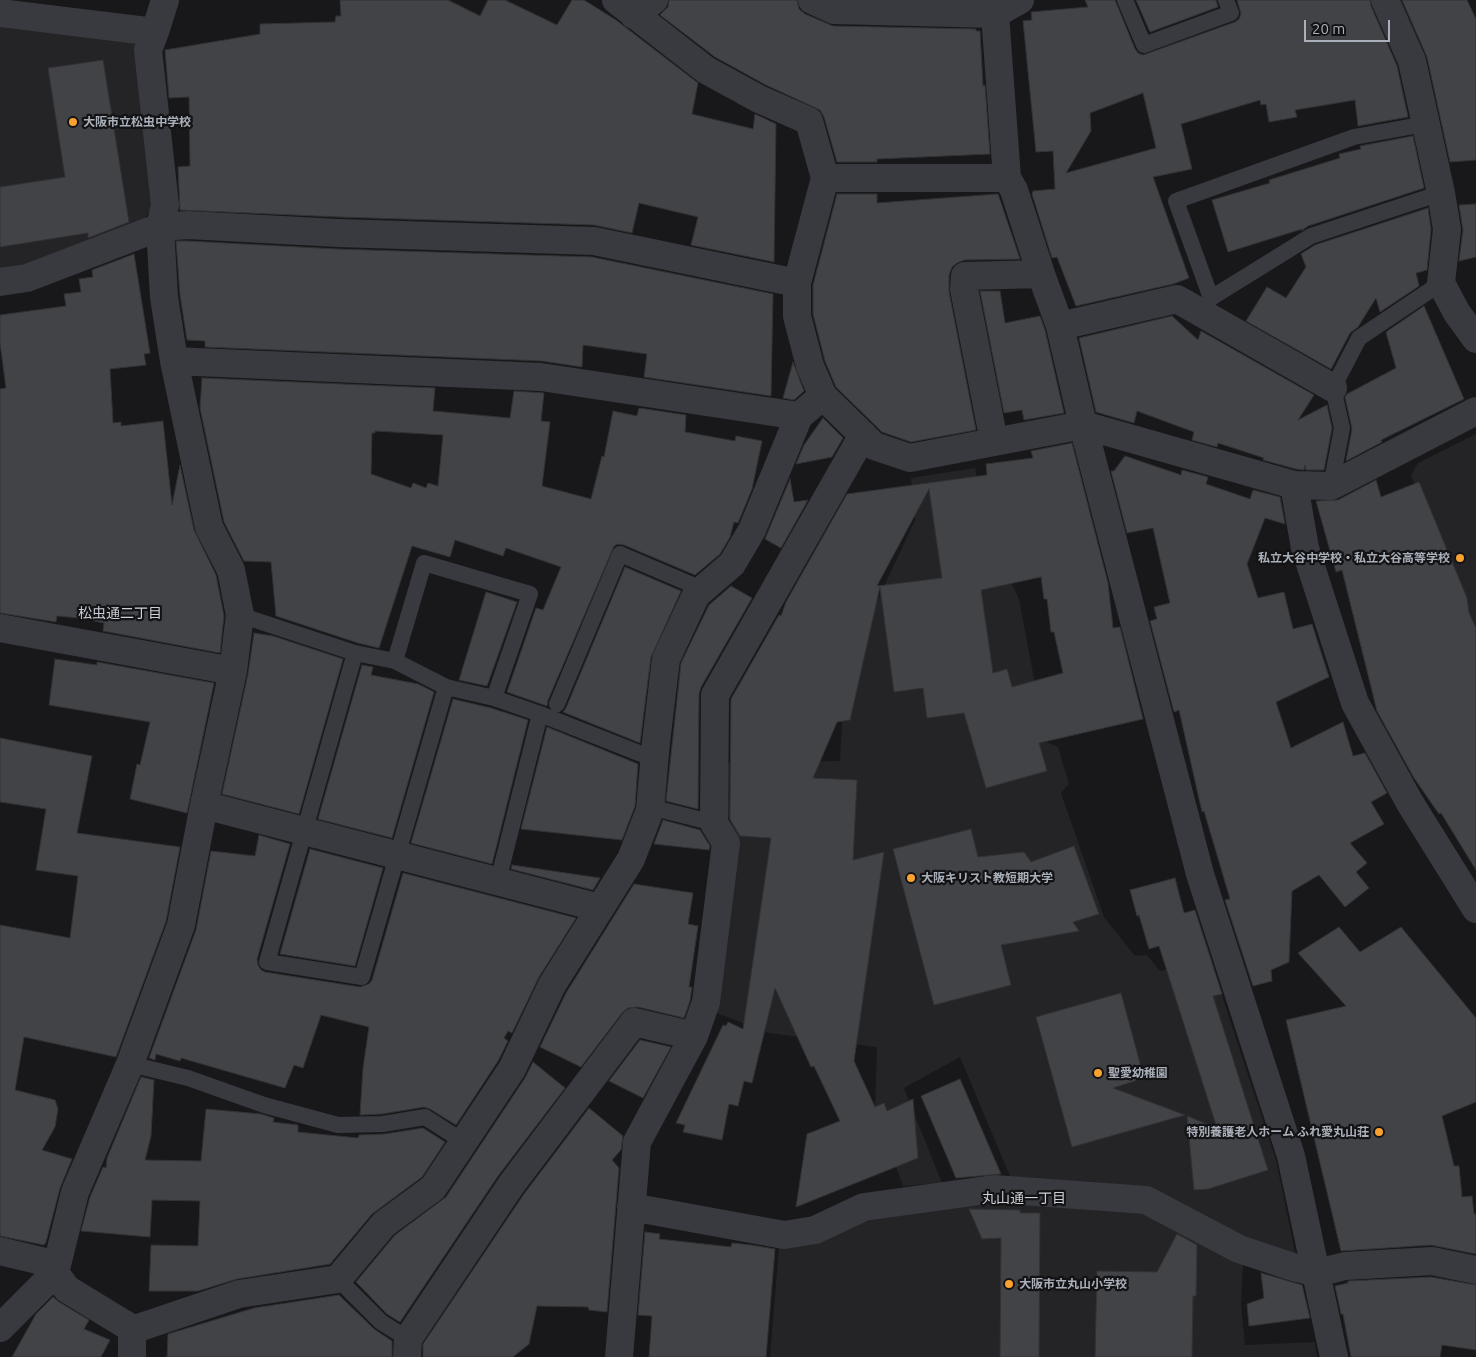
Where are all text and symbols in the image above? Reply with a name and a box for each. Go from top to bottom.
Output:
scale bar [1306,10,1392,42]
text: 20 m [1312,20,1345,37]
place label: 大阪市立松虫中学校 [83,115,191,129]
marker: 大阪市立松虫中学校 [67,116,79,128]
place label: 私立大谷中学校・私立大谷高等学校 [1258,551,1450,565]
marker: 私立大谷中学校・私立大谷高等学校 [1454,552,1466,564]
district label: 松虫通二丁目 [78,605,162,621]
place label: 大阪キリスト教短期大学 [921,871,1053,885]
marker: 大阪キリスト教短期大学 [905,872,917,884]
place label: 聖愛幼稚園 [1108,1066,1168,1080]
marker: 聖愛幼稚園 [1092,1067,1104,1079]
place label: 特別養護老人ホーム ふれ愛丸山荘 [1186,1125,1369,1139]
marker: 特別養護老人ホーム ふれ愛丸山荘 [1373,1126,1385,1138]
district label: 丸山通一丁目 [982,1190,1066,1206]
place label: 大阪市立丸山小学校 [1019,1277,1127,1291]
marker: 大阪市立丸山小学校 [1003,1278,1015,1290]

